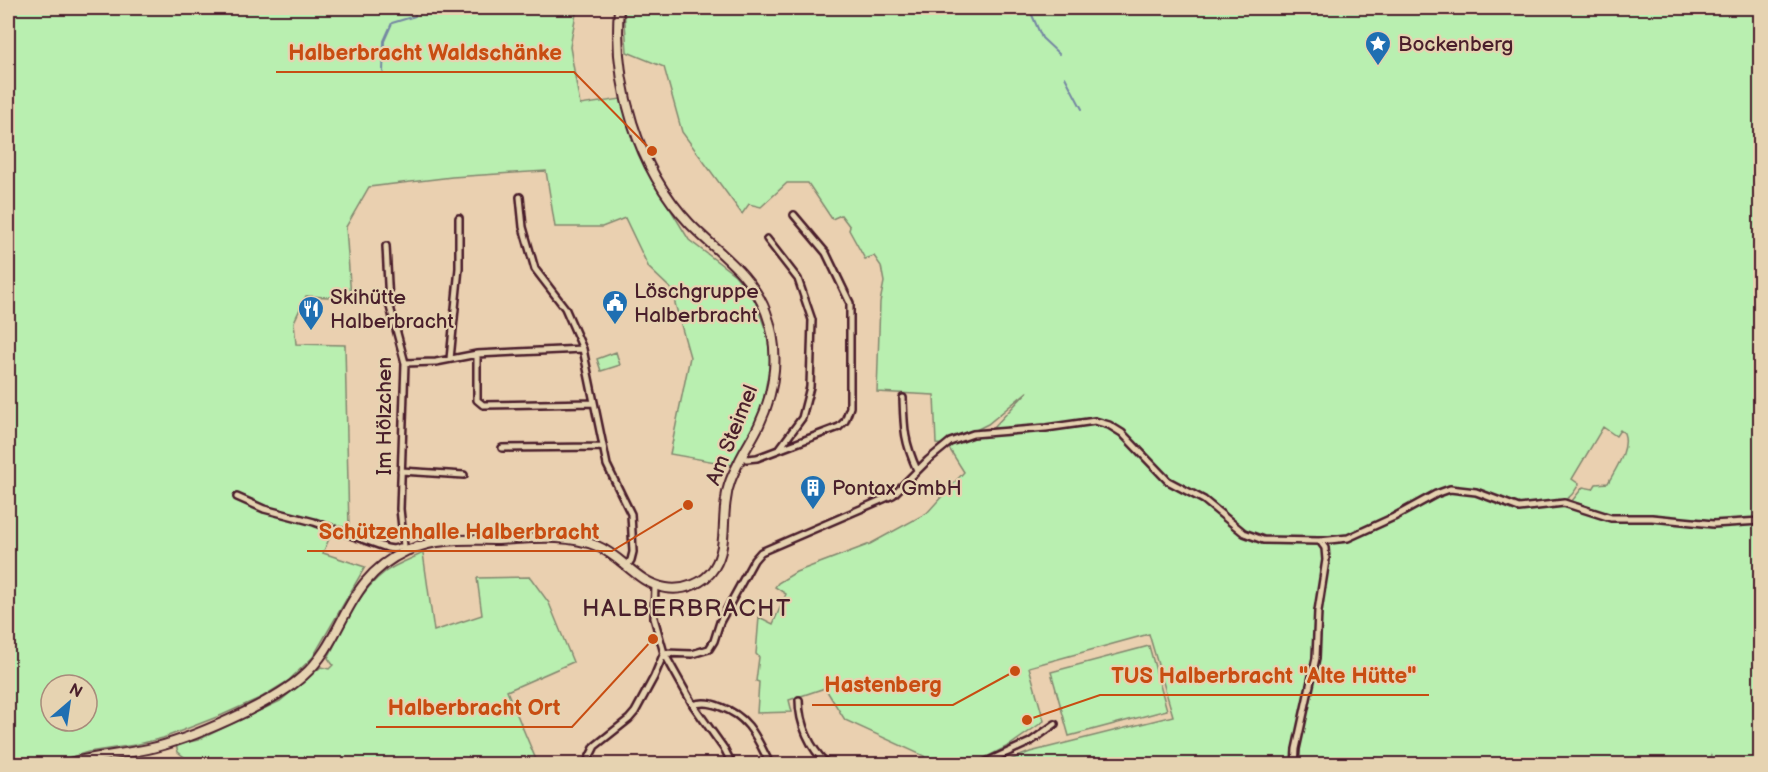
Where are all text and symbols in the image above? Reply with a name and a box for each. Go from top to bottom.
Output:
place icon: Bockenberg [1363,29,1393,67]
callout: Halberbracht Waldschänke [276,32,574,72]
place label: Bockenberg [1398,32,1513,57]
text: Halberbracht Waldschänke [288,40,562,67]
place label: Löschgruppe Halberbracht [634,279,759,328]
place label: Skihütte Halberbracht [330,285,454,334]
public building icon: Löschgruppe Halberbracht [600,288,630,326]
restaurant icon: Skihütte Halberbracht [296,294,326,332]
street label: Im Hölzchen [372,357,397,475]
street label: Am Steimel [701,381,763,489]
building icon: Pontax GmbH [798,473,828,511]
place label: Pontax GmbH [832,476,962,501]
callout: Schützenhalle Halberbracht [307,511,612,551]
text: Schützenhalle Halberbracht [319,519,600,546]
district label: HALBERBRACHT [582,594,792,623]
callout: TUS Halberbracht "Alte Hütte" [1100,655,1429,695]
text: TUS Halberbracht "Alte Hütte" [1111,663,1417,690]
callout: Hastenberg [812,665,953,705]
text: Hastenberg [824,672,942,699]
north arrow [39,673,99,733]
text: N [66,680,85,702]
callout: Halberbracht Ort [376,687,572,727]
text: Halberbracht Ort [388,695,561,722]

